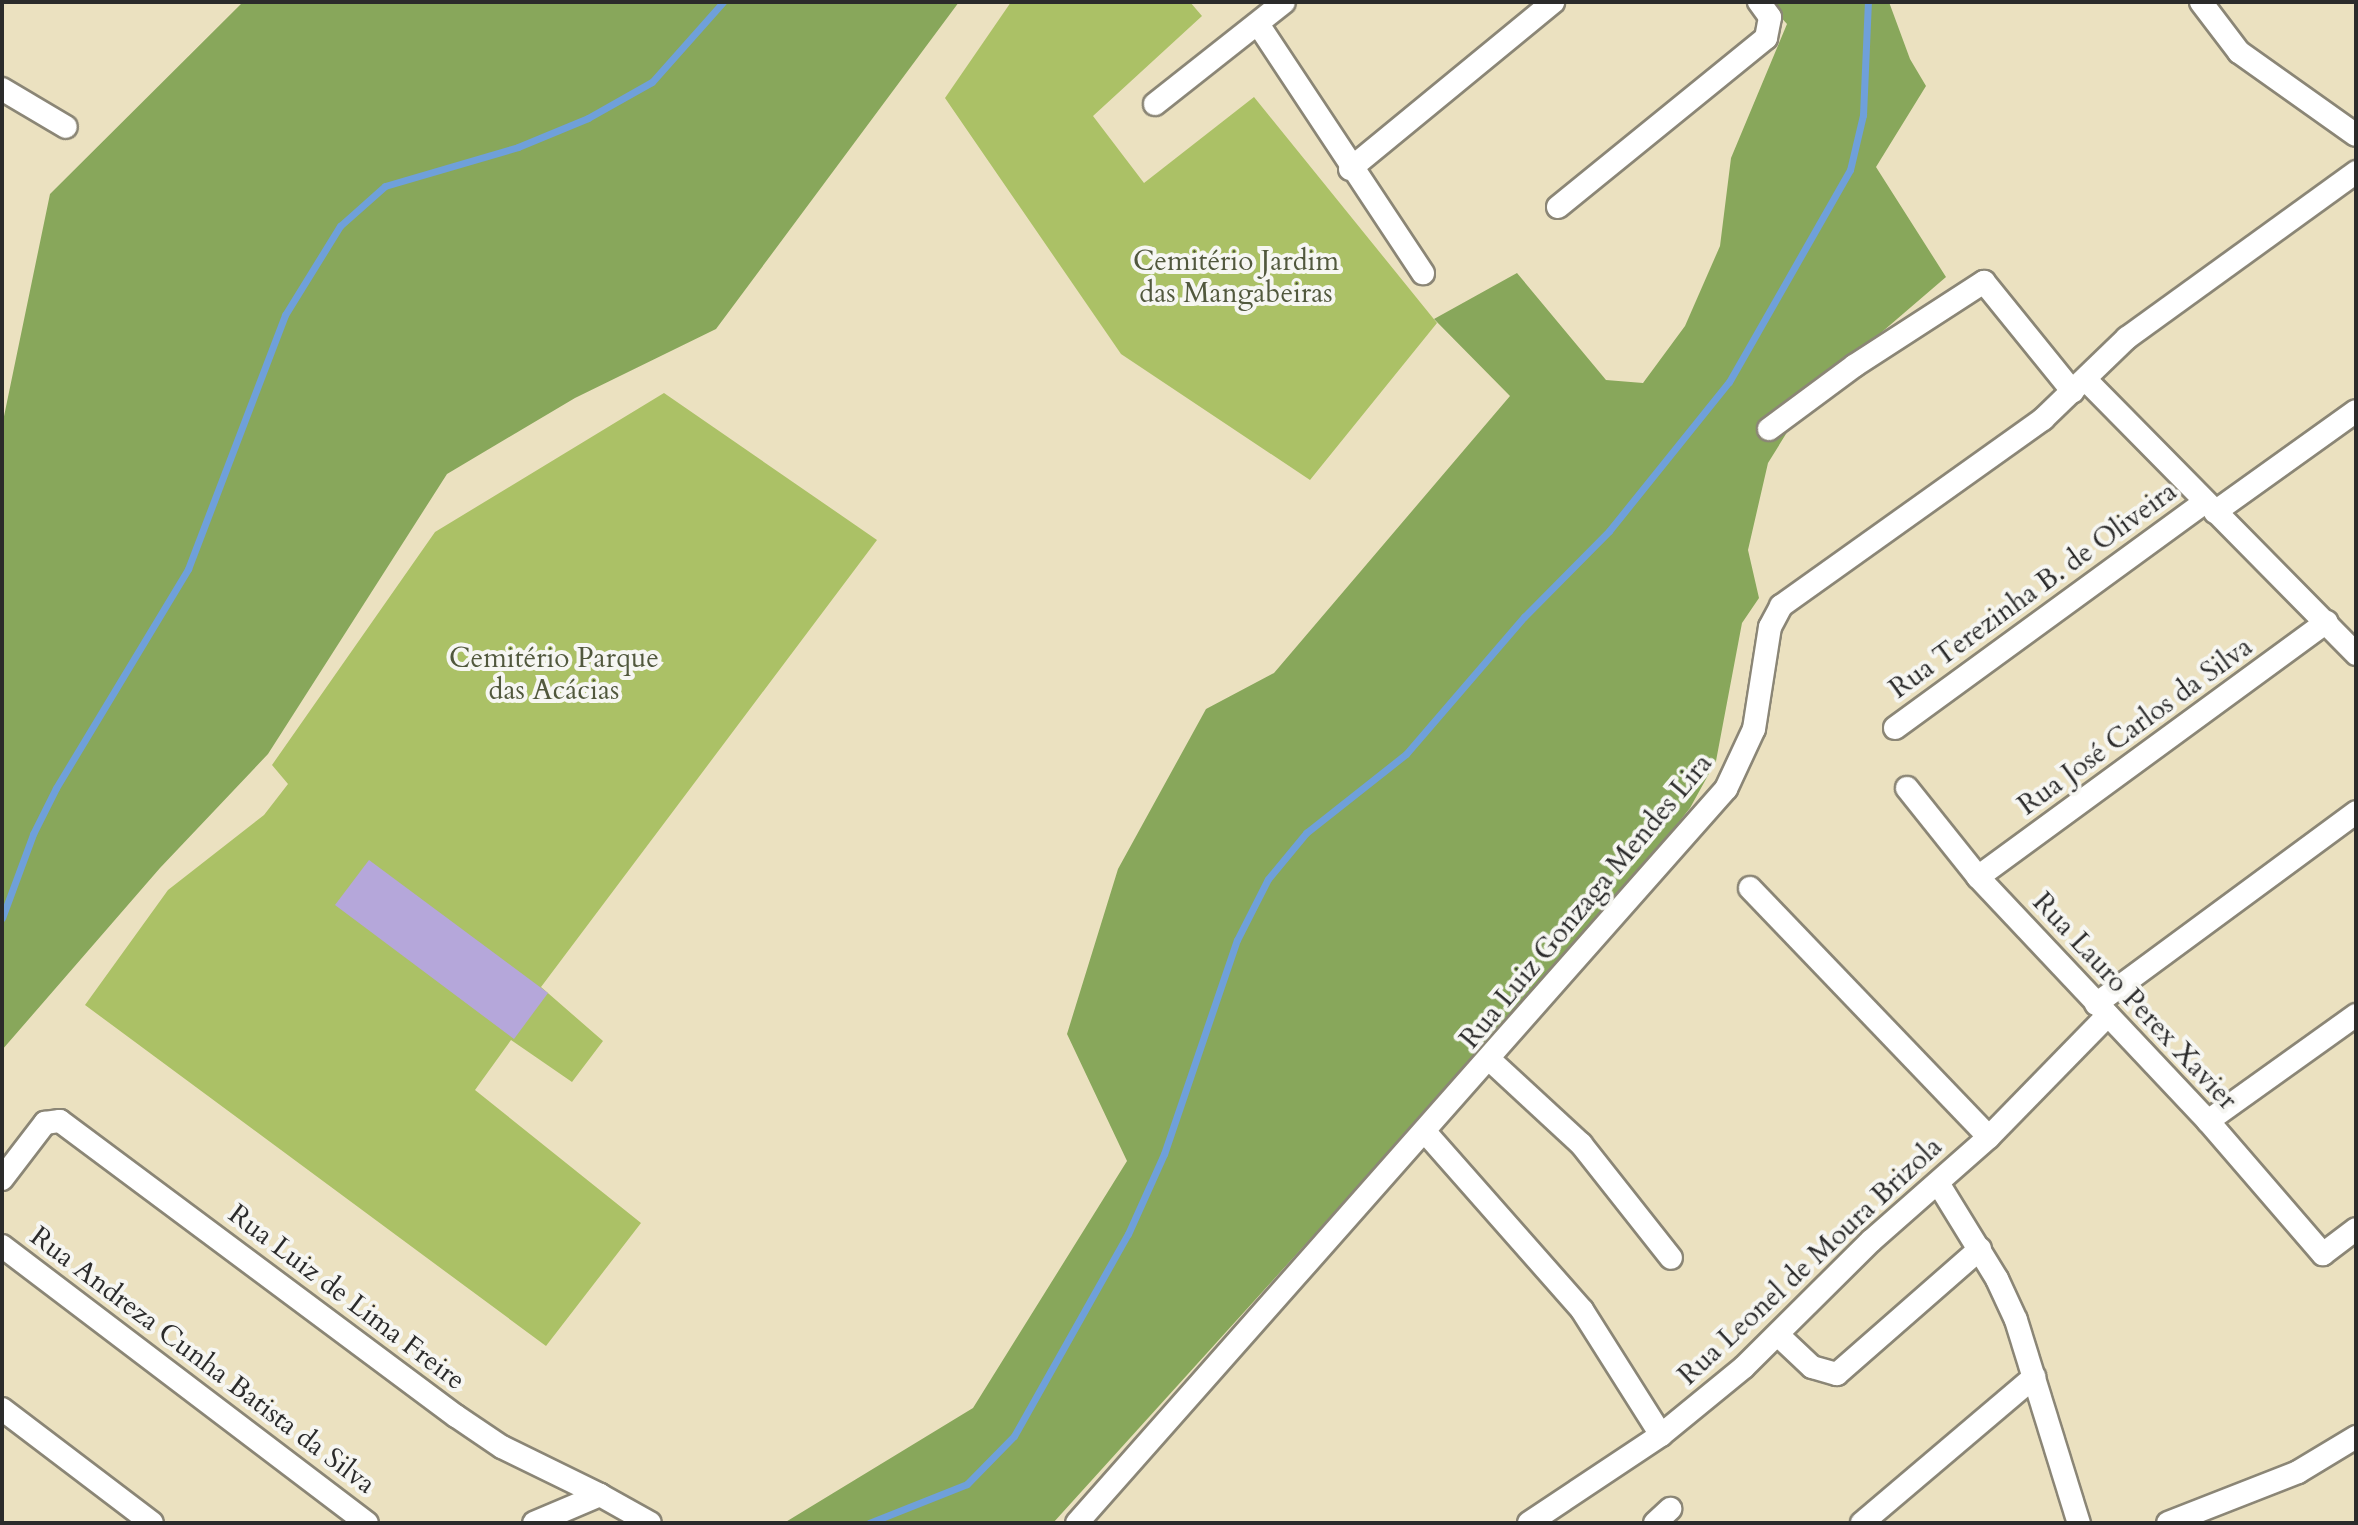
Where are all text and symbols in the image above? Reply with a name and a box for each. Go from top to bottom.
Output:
park label: Cemitério Jardim das Mangabeiras [1133,244,1339,310]
street label: Rua Terezinha B. de Oliveira [1883,474,2183,706]
street label: Rua José Carlos da Silva [2011,630,2259,822]
park label: Cemitério Parque das Acácias [449,641,659,707]
street label: Rua Luiz Gonzaga Mendes Lira [1453,747,1719,1055]
street label: Rua Lauro Perex Xavier [2026,886,2244,1116]
street label: Rua Leonel de Moura Brizola [1671,1130,1949,1392]
street label: Rua Luiz de Lima Freire [222,1197,472,1397]
street label: Rua Andreza Cunha Batista da Silva [24,1219,382,1501]

